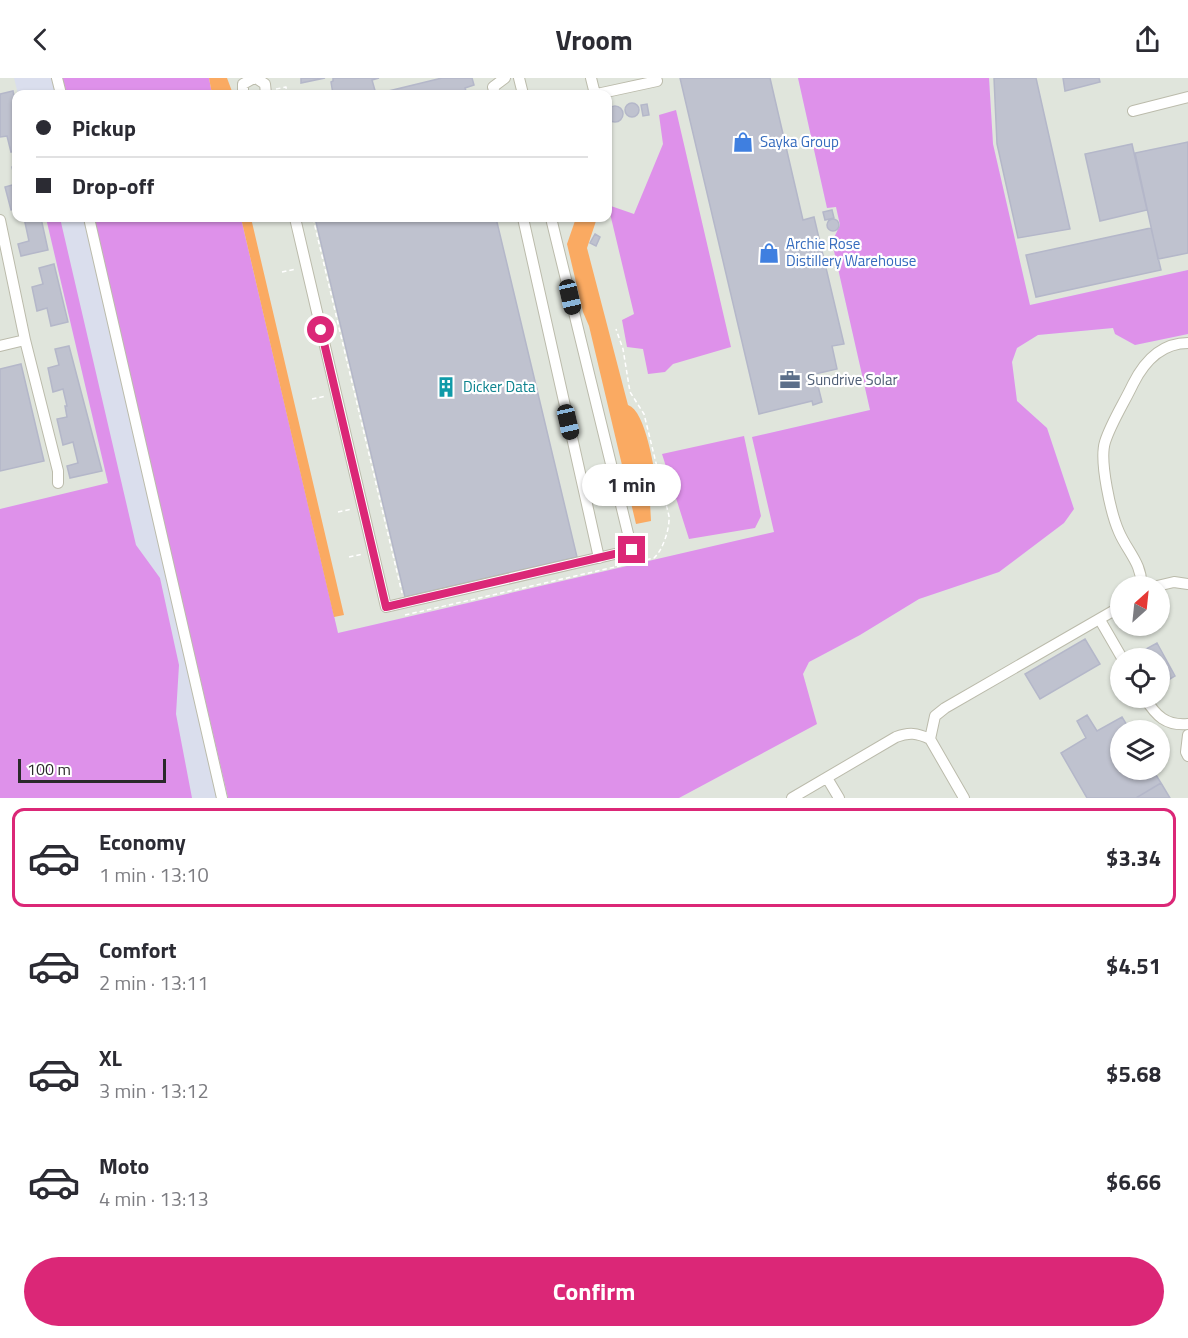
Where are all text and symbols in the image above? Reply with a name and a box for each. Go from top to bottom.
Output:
text: Vroom [555,19,633,60]
icon: back [24,23,57,56]
icon: share [1131,23,1164,56]
text: Pickup [72,111,136,145]
shop icon: Sayka Group [731,130,755,154]
place label: Sayka Group [760,130,839,153]
text: Drop-off [72,169,154,203]
place label: Archie Rose Distillery Warehouse [786,232,916,272]
shop icon: Archie Rose Distillery Warehouse [757,241,781,265]
car [557,277,583,317]
route start [307,316,334,343]
office icon: Sundrive Solar [778,368,802,392]
place label: Sundrive Solar [807,368,898,391]
building icon: Dicker Data [434,375,458,399]
place label: Dicker Data [463,375,536,398]
car [555,402,581,442]
callout: 1 min [582,463,682,505]
text: 1 min [607,469,656,500]
route end [618,536,645,563]
north arrow [1110,576,1170,636]
map controls [1110,576,1170,780]
button: locate [1110,648,1170,708]
button: layers [1110,720,1170,780]
scale bar [18,756,166,784]
text: 100 m [27,757,71,781]
text: Economy [99,825,186,859]
icon: car [27,831,81,885]
text: $3.34 [1106,841,1161,875]
text: 1 min · 13:10 [99,859,209,890]
text: Comfort [99,933,177,967]
icon: car [27,939,81,993]
text: $4.51 [1106,949,1161,983]
text: 2 min · 13:11 [99,967,209,998]
text: XL [99,1041,122,1075]
icon: car [27,1047,81,1101]
text: $5.68 [1106,1057,1161,1091]
text: 3 min · 13:12 [99,1075,209,1106]
text: Moto [99,1149,149,1183]
icon: car [27,1155,81,1209]
text: $6.66 [1106,1165,1161,1199]
text: 4 min · 13:13 [99,1183,209,1214]
button: Confirm [24,1257,1164,1326]

